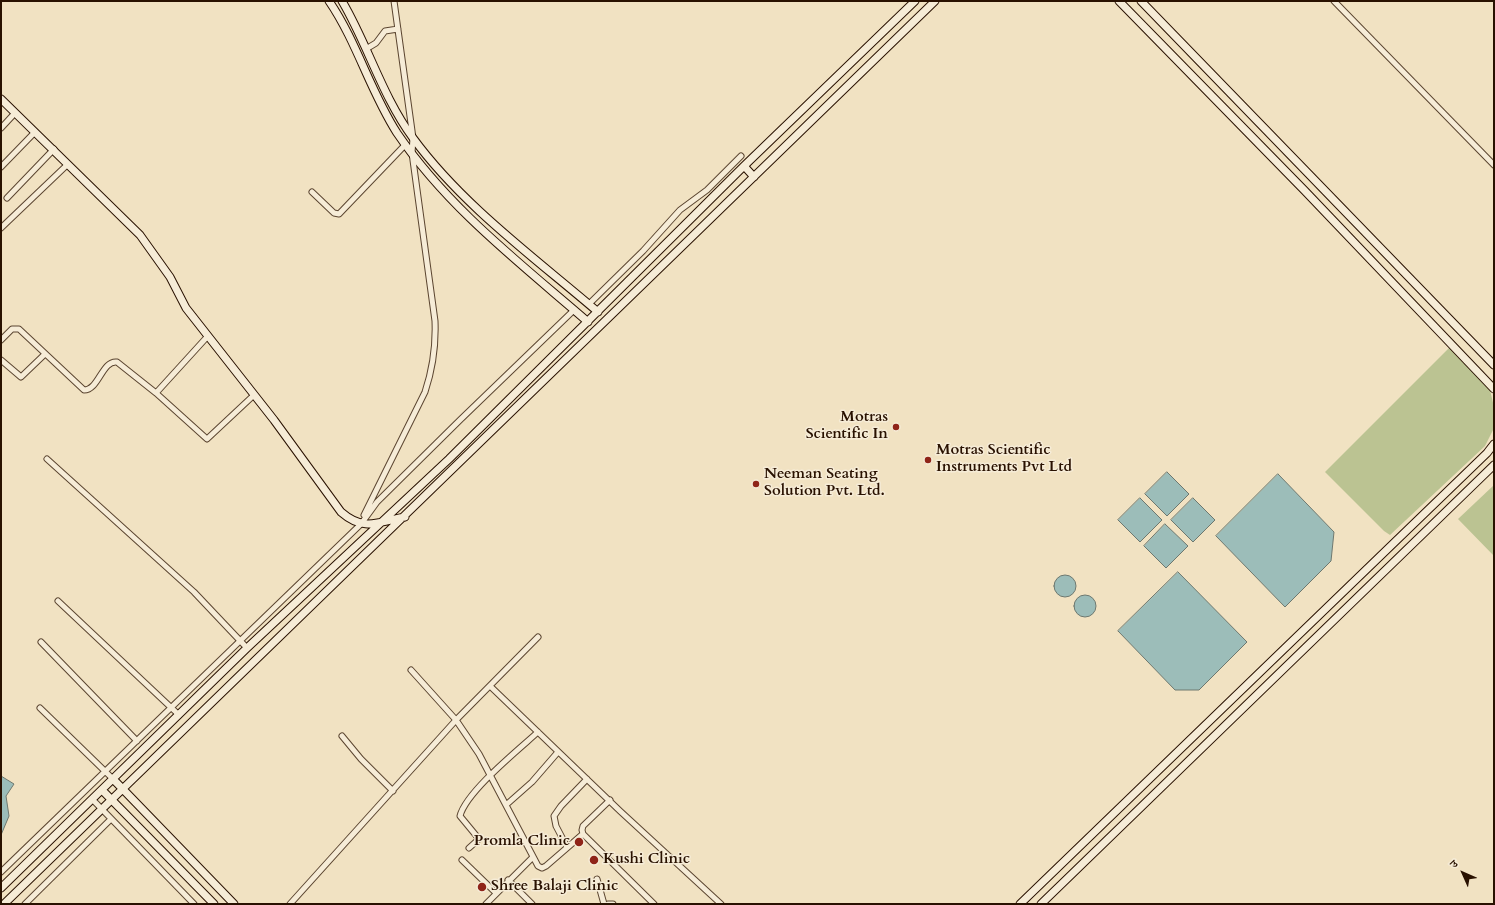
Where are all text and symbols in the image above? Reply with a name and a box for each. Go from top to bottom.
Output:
place label: Motras Scientific In [806,409,888,444]
marker: Motras Scientific In [891,422,901,432]
place label: Motras Scientific Instruments Pvt Ltd [936,442,1072,477]
marker: Motras Scientific Instruments Pvt Ltd [923,455,933,465]
place label: Neeman Seating Solution Pvt. Ltd. [764,466,885,501]
marker: Neeman Seating Solution Pvt. Ltd. [751,479,761,489]
place label: Promla Clinic [474,833,570,851]
marker: Promla Clinic [573,836,585,848]
place label: Kushi Clinic [603,851,690,869]
north arrow [1443,853,1483,893]
marker: Kushi Clinic [588,854,600,866]
text: उ [1447,857,1461,871]
place label: Shree Balaji Clinic [491,878,618,896]
marker: Shree Balaji Clinic [476,881,488,893]

